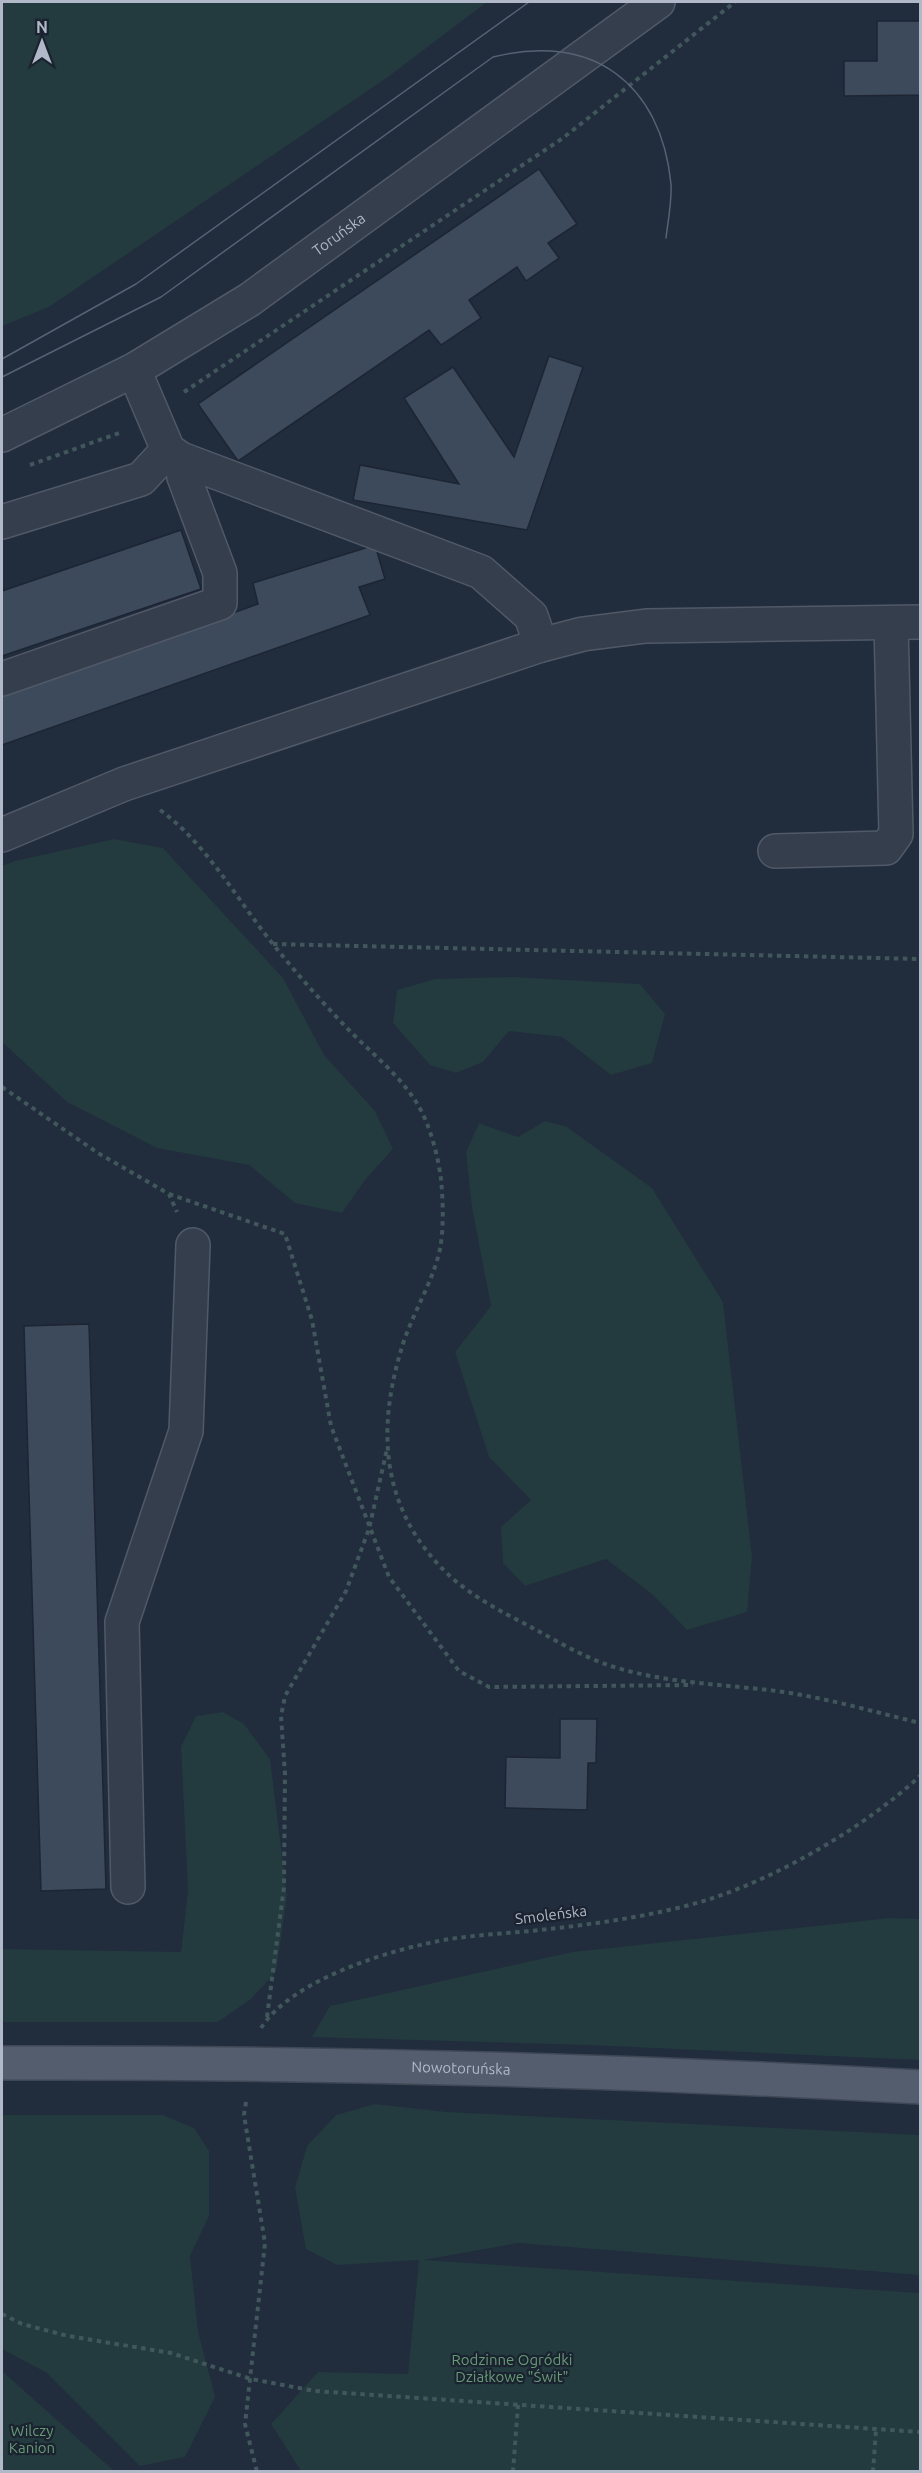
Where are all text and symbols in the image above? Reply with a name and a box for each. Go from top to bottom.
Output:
north arrow [12,12,72,72]
text: N [36,18,48,36]
street label: Toruńska [309,209,368,259]
street label: Smoleńska [514,1902,588,1927]
street label: Nowotoruńska [411,2058,511,2078]
park label: Rodzinne Ogródki Działkowe "Świt" [452,2351,572,2385]
park label: Wilczy Kanion [9,2422,55,2456]

